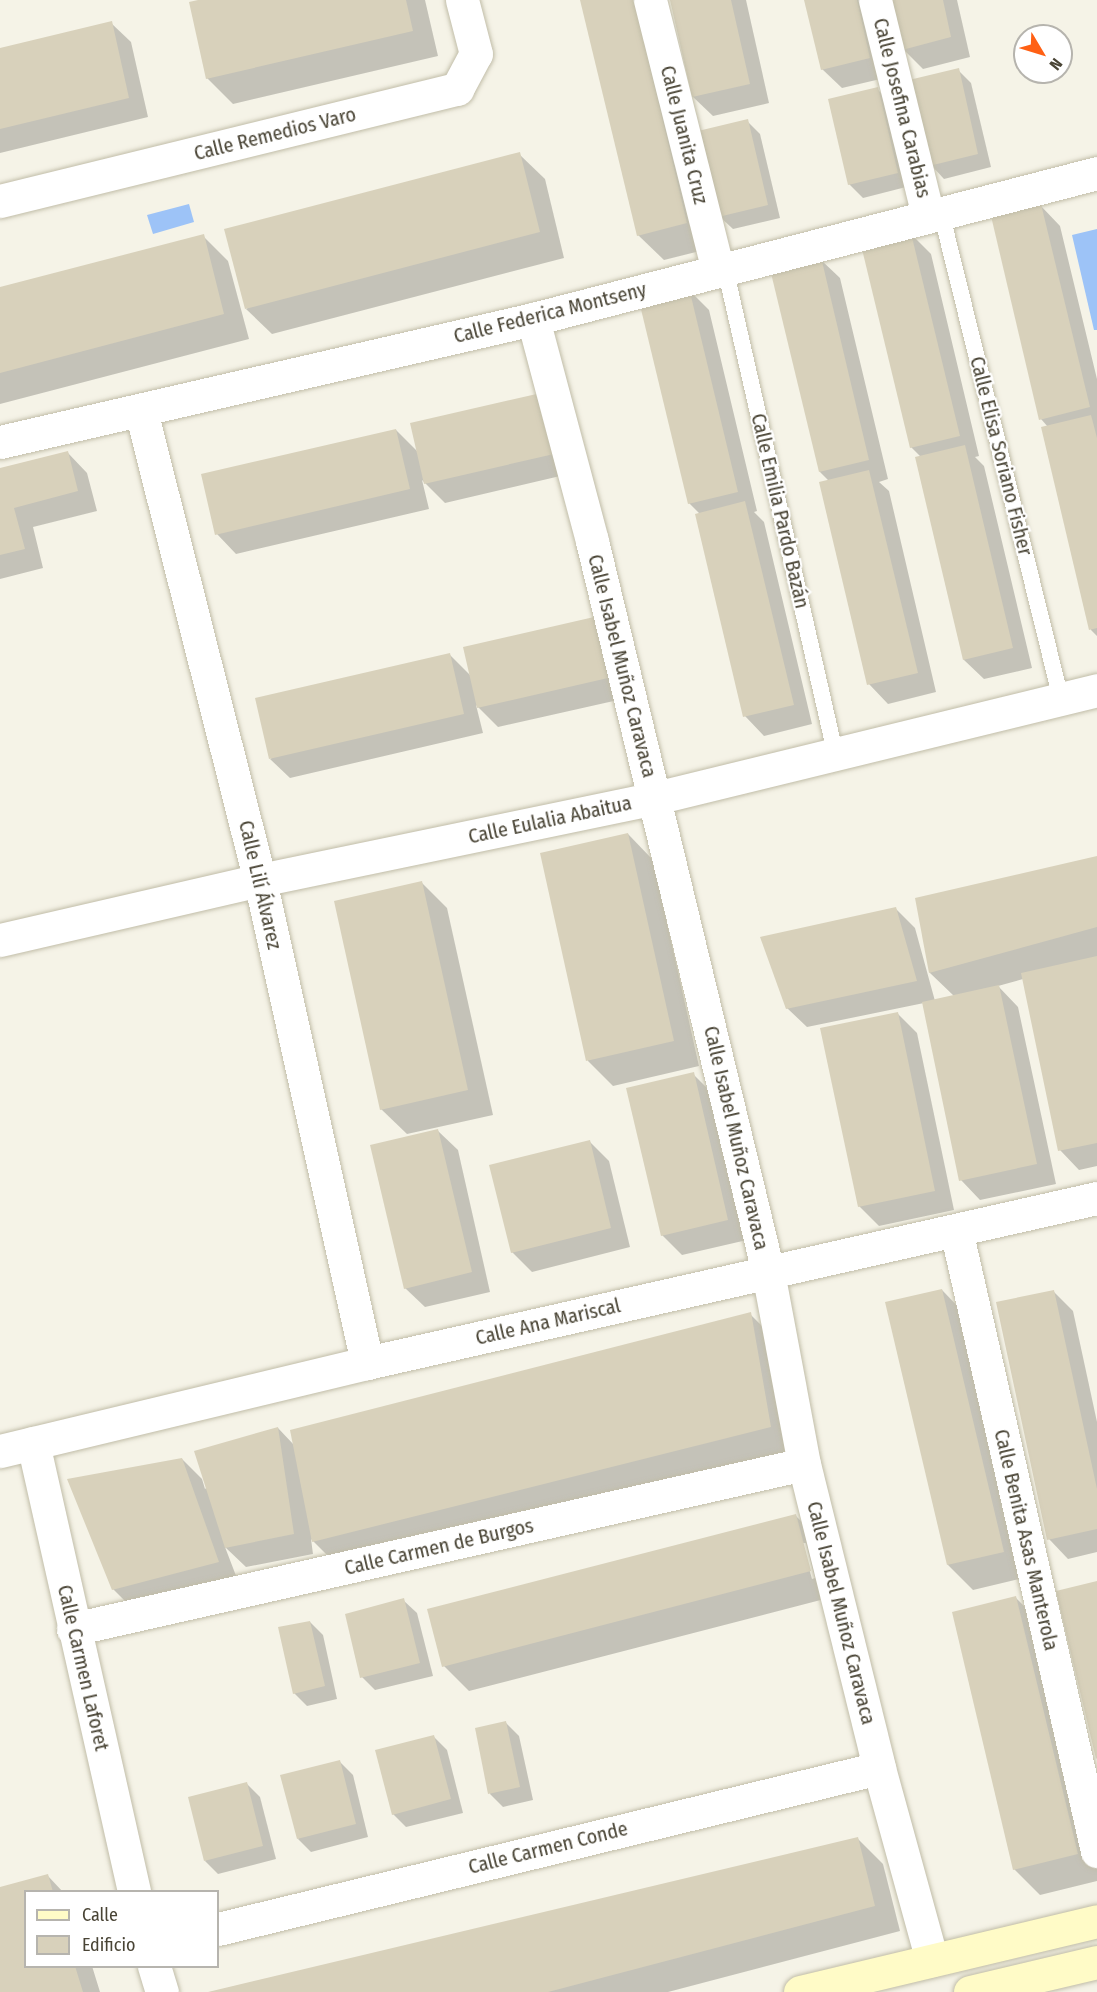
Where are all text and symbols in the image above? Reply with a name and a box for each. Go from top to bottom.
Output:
street label: Calle Josefina Carabias [868,16,936,200]
north arrow [1013,24,1073,84]
text: N [1046,55,1066,74]
street label: Calle Juanita Cruz [655,63,713,207]
street label: Calle Remedios Varo [192,102,358,166]
street label: Calle Federica Montseny [451,277,649,349]
street label: Calle Elisa Soriano Fisher [965,354,1037,558]
street label: Calle Emilia Pardo Bazán [746,411,814,611]
street label: Calle Isabel Muñoz Caravaca [583,552,661,780]
street label: Calle Eulalia Abaitua [466,791,634,849]
street label: Calle Lilí Álvarez [234,818,286,952]
street label: Calle Isabel Muñoz Caravaca [699,1024,773,1252]
street label: Calle Ana Mariscal [473,1294,623,1350]
street label: Calle Benita Asas Manterola [989,1427,1063,1653]
street label: Calle Isabel Muñoz Caravaca [802,1499,880,1727]
street label: Calle Carmen de Burgos [342,1514,536,1580]
street label: Calle Carmen Laforet [52,1583,114,1753]
street label: Calle Carmen Conde [466,1817,630,1879]
legend [24,1890,219,1968]
text: Calle [82,1904,118,1926]
text: Edificio [82,1934,135,1956]

